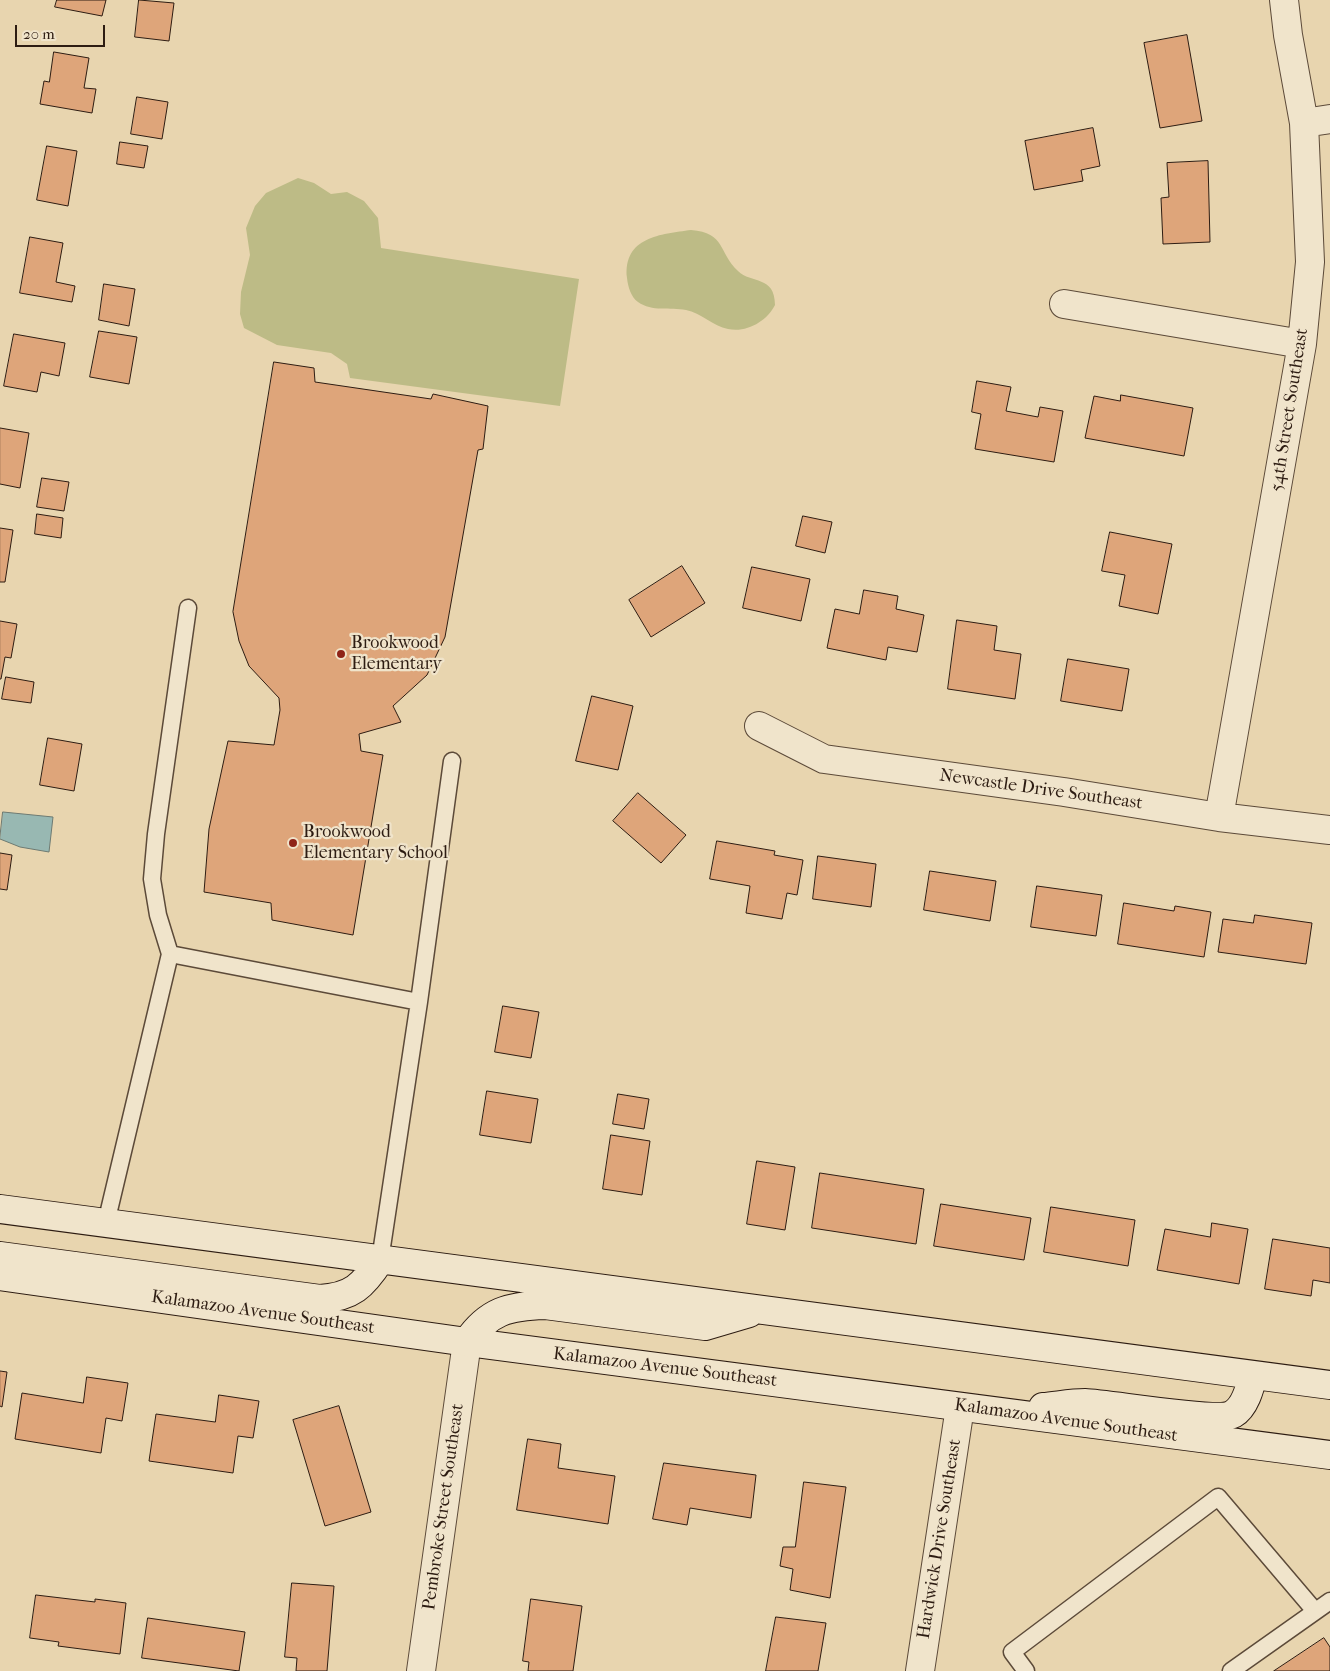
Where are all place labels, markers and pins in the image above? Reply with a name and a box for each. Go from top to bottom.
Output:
place label: Brookwood Elementary [351,633,442,676]
marker: Brookwood Elementary [335,648,347,660]
place label: Brookwood Elementary School [303,822,448,864]
marker: Brookwood Elementary School [287,837,299,849]

